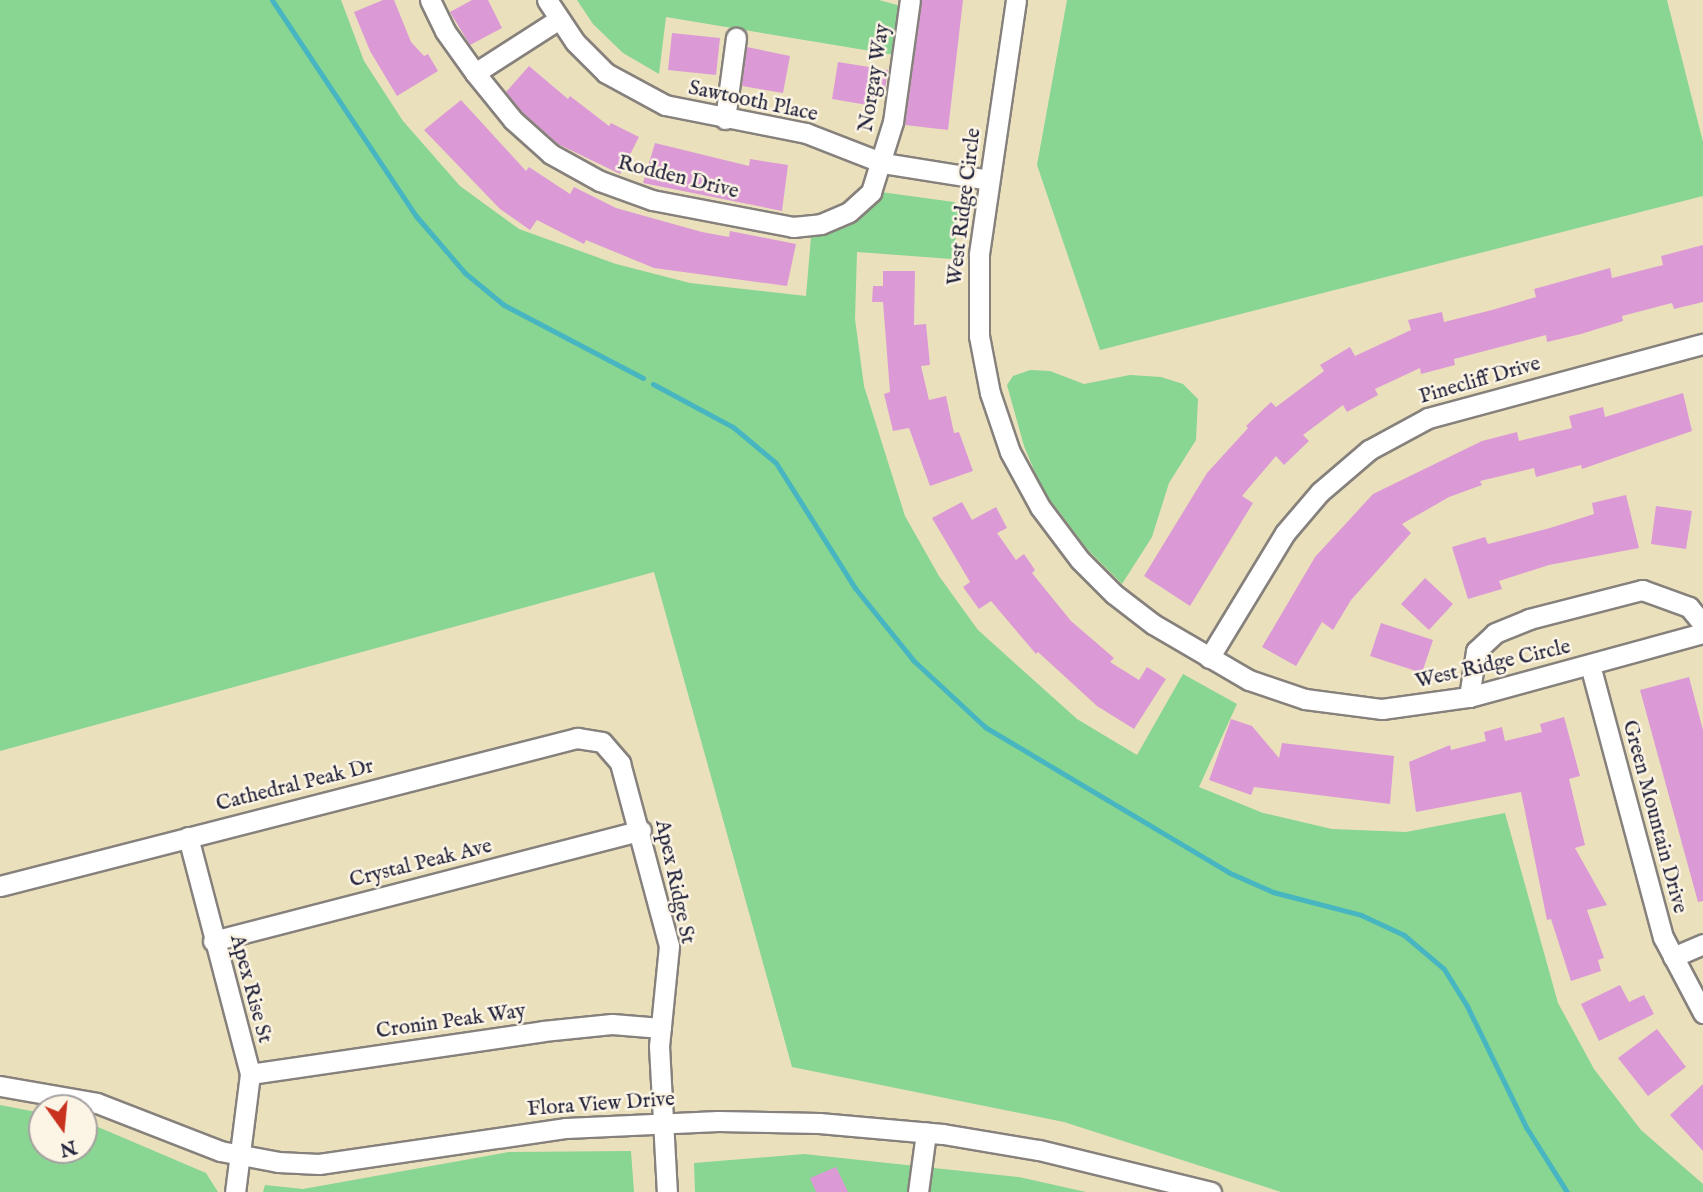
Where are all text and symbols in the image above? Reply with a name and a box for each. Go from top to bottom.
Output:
street label: Norgay Way [854,22,896,134]
street label: Sawtooth Place [686,76,820,128]
street label: West Ridge Circle [943,127,987,287]
street label: Rodden Drive [615,151,741,205]
street label: Pinecliff Drive [1416,352,1544,410]
street label: West Ridge Circle [1413,635,1573,695]
street label: Green Mountain Drive [1616,718,1692,916]
street label: Cathedral Peak Dr [214,754,376,818]
street label: Apex Ridge St [649,818,699,946]
street label: Crystal Peak Ave [347,834,495,894]
street label: Apex Rise St [223,932,277,1046]
street label: Cronin Peak Way [375,999,527,1045]
street label: Flora View Drive [526,1087,676,1123]
north arrow [28,1094,98,1164]
text: N [57,1134,79,1161]

